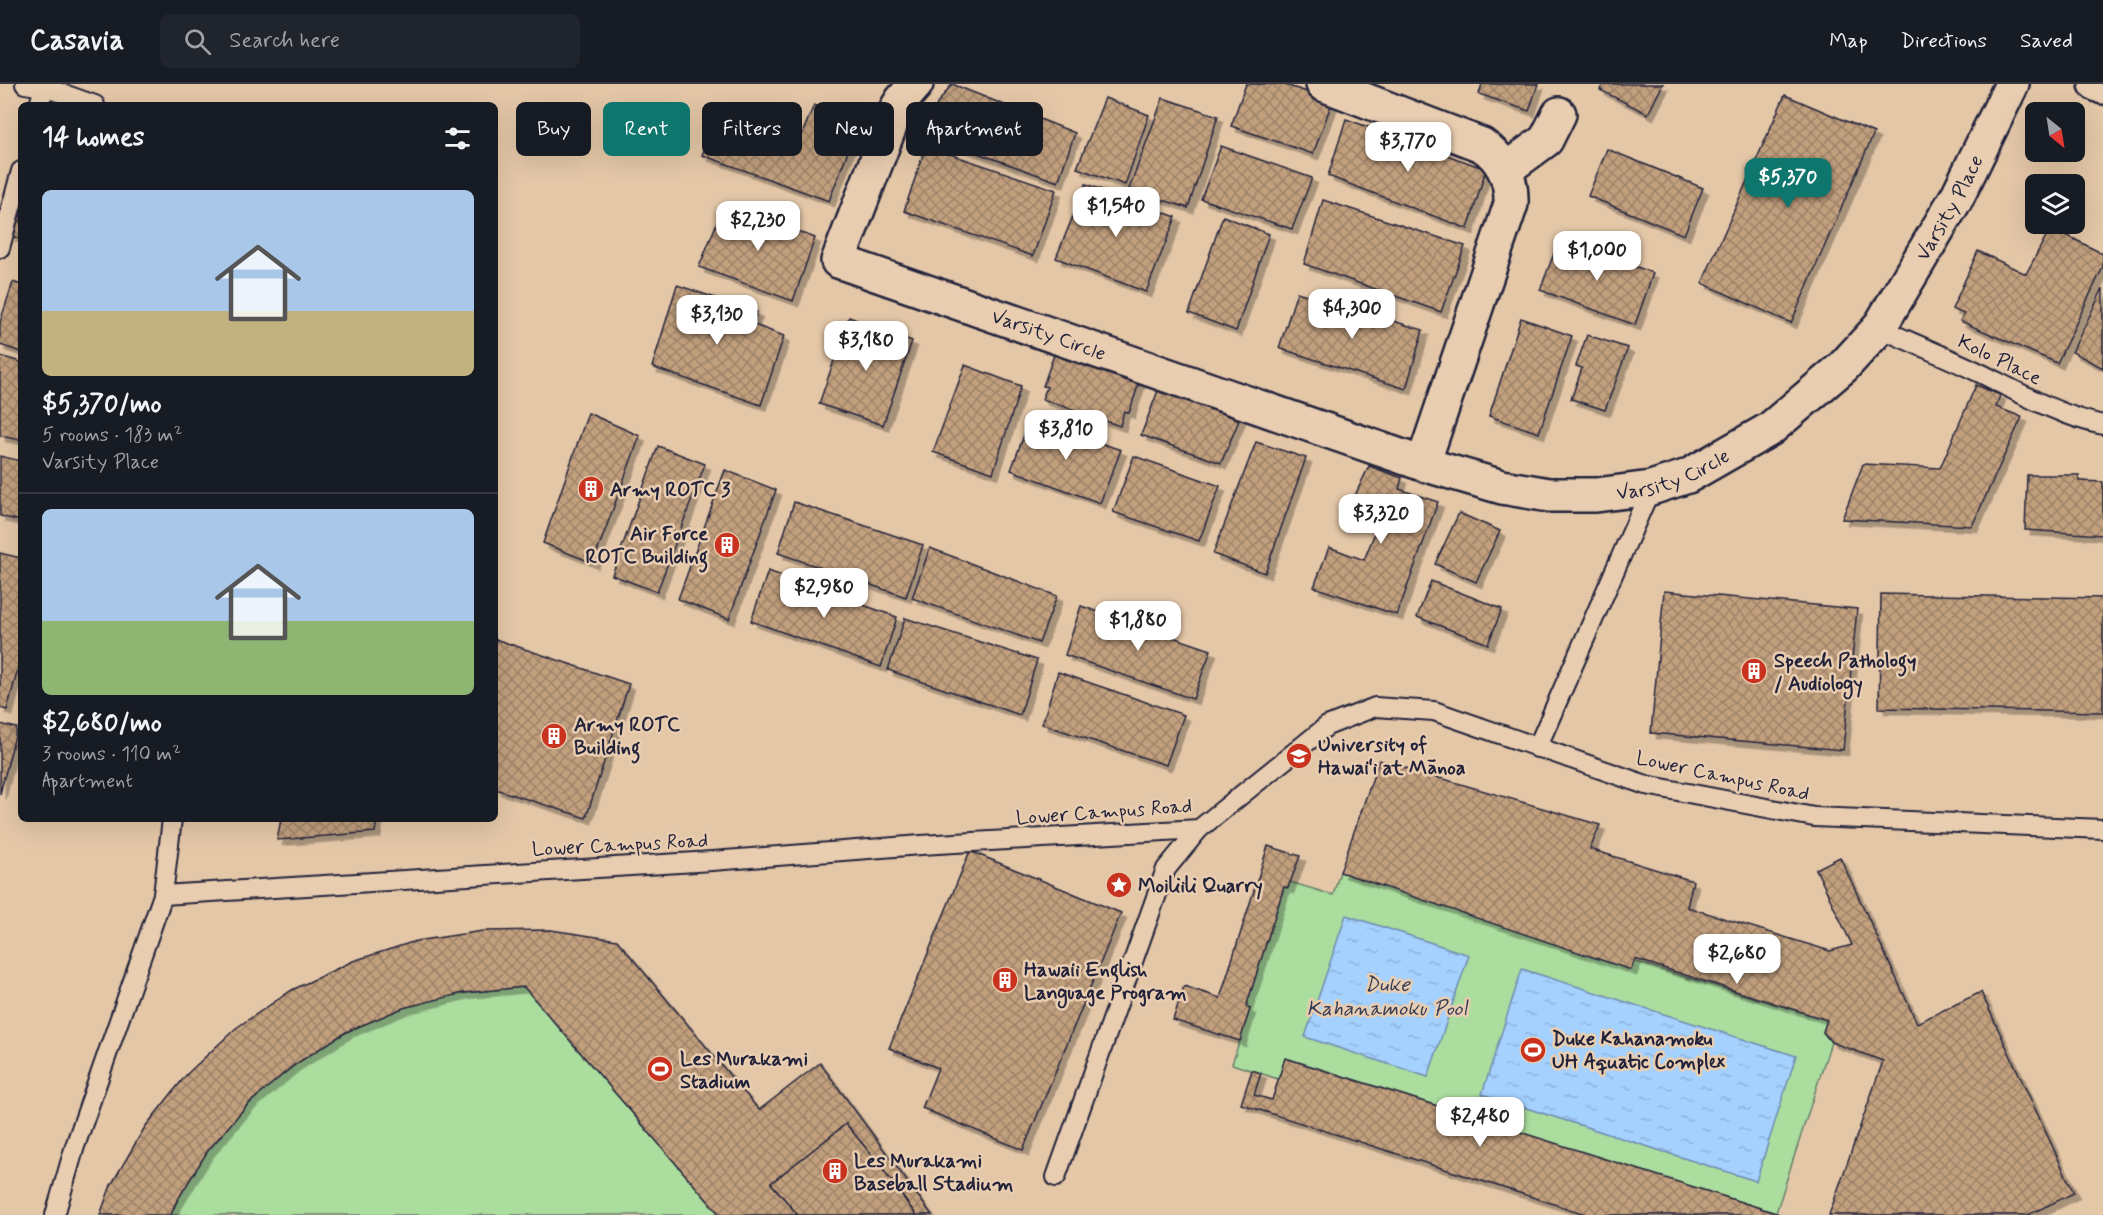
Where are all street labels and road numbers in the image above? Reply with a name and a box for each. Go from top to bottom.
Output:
street label: Varsity Place [1910,151,1990,266]
street label: Varsity Circle [988,303,1109,368]
street label: Kolo Place [1953,328,2046,392]
street label: Varsity Circle [1615,443,1735,507]
street label: Lower Campus Road [1634,745,1812,808]
street label: Lower Campus Road [1015,793,1193,832]
street label: Lower Campus Road [531,827,709,864]

